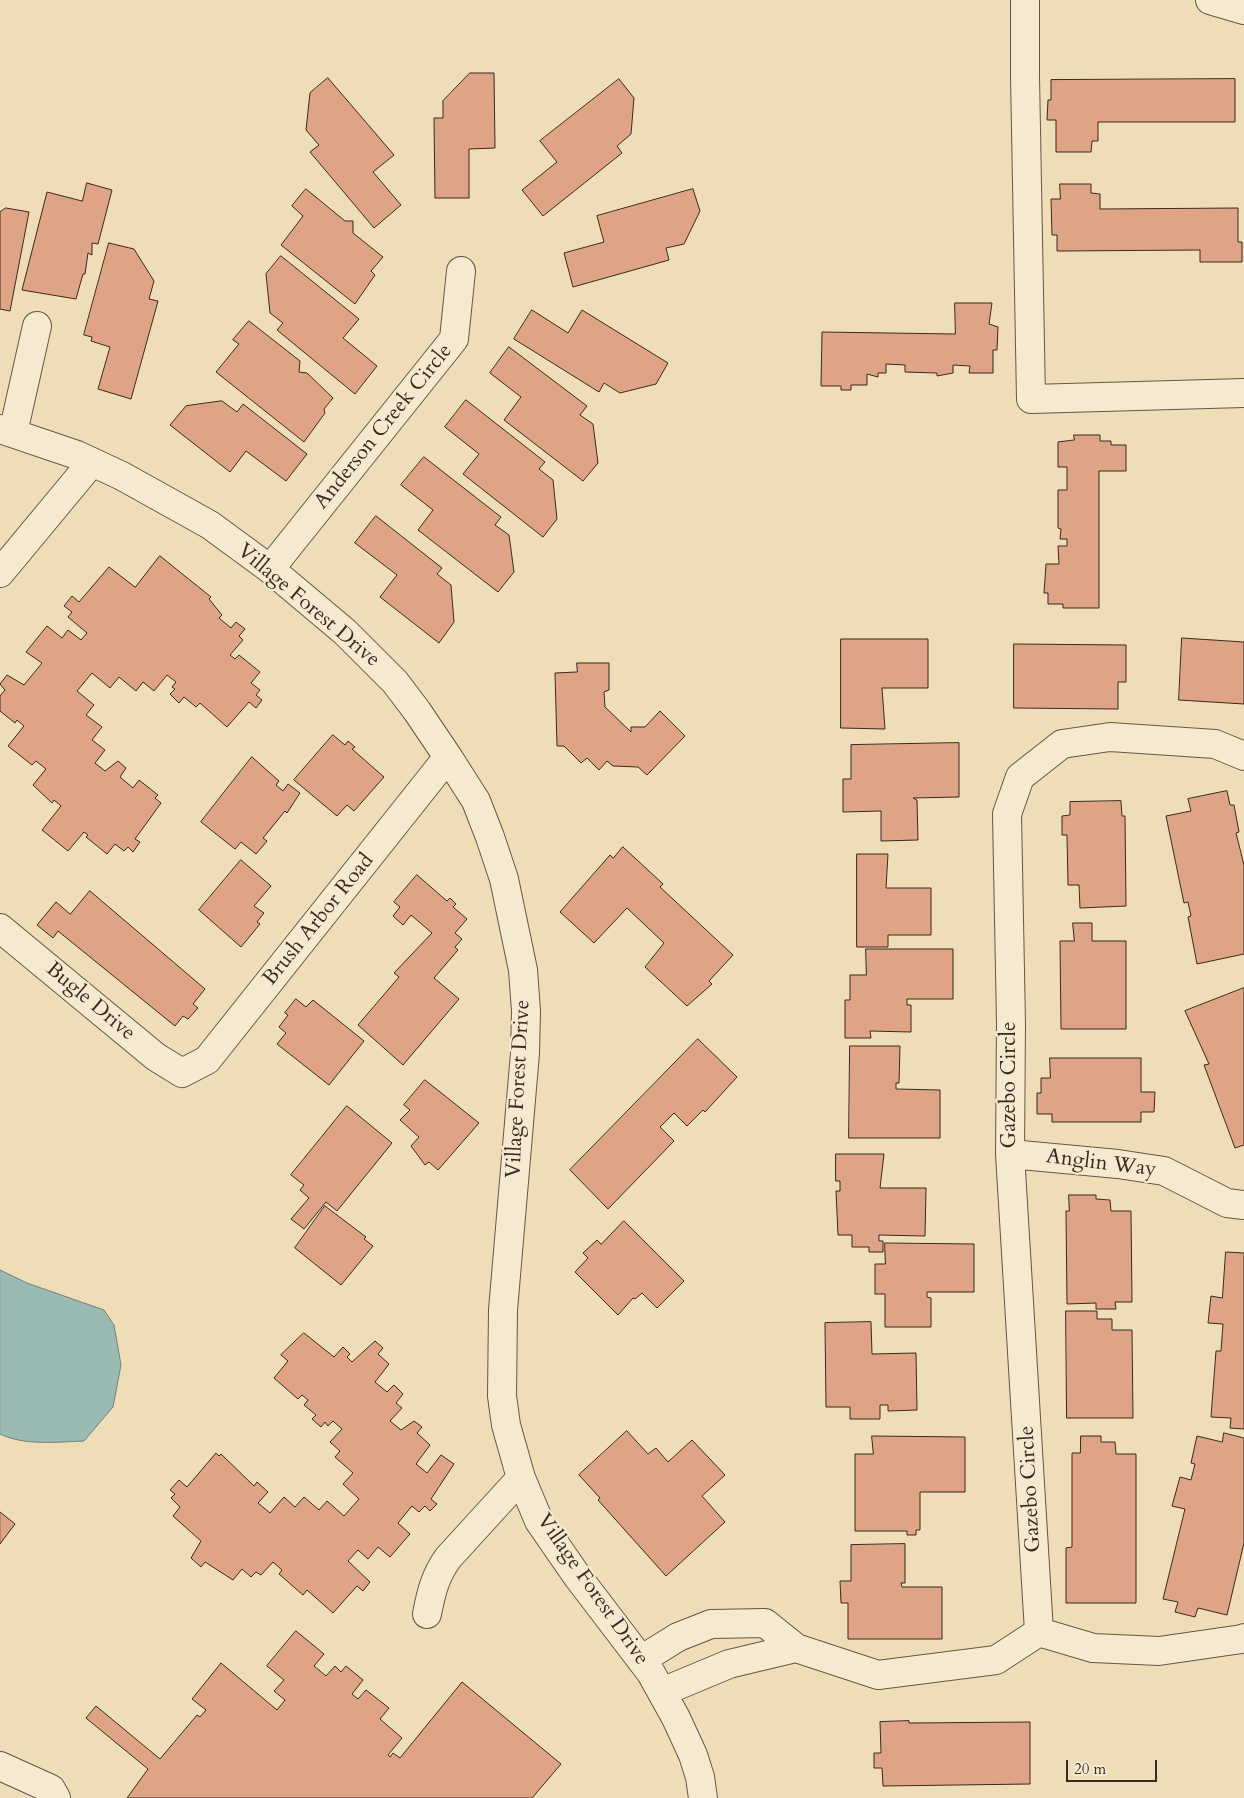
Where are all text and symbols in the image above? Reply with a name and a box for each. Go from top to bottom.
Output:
street label: Anderson Creek Circle [310,339,458,515]
street label: Village Forest Drive [231,539,385,673]
street label: Brush Arbor Road [258,849,380,991]
street label: Bugle Drive [40,957,140,1047]
street label: Village Forest Drive [502,999,536,1179]
street label: Gazebo Circle [997,1022,1023,1148]
street label: Anglin Way [1044,1145,1158,1183]
street label: Gazebo Circle [1015,1425,1047,1553]
street label: Village Forest Drive [530,1510,654,1670]
scale bar [1069,1750,1160,1782]
text: 20 m [1074,1759,1106,1779]

